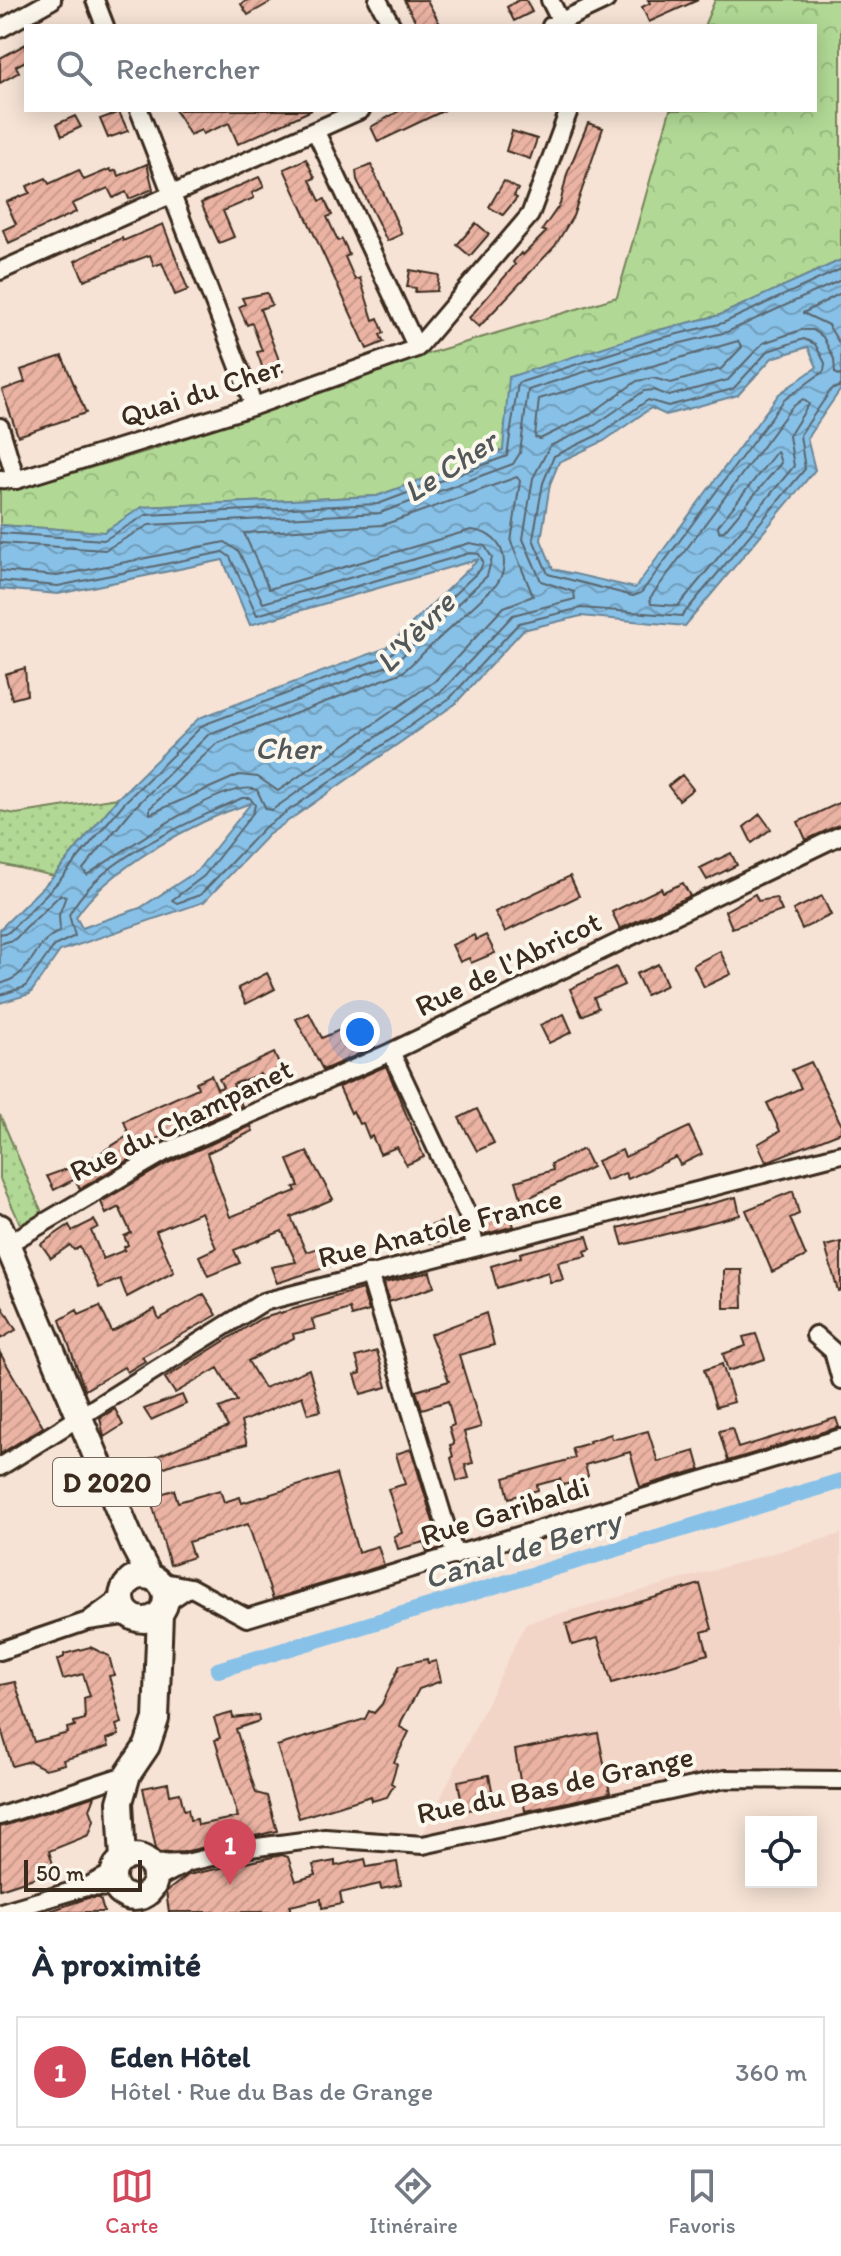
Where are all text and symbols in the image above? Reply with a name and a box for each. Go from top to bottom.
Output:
search box [24,24,817,112]
icon: search [52,46,96,90]
text: Rechercher [116,50,260,87]
street label: Quai du Cher [115,348,287,435]
water label: Le Cher [396,420,506,510]
water label: L'Yèvre [367,582,464,680]
water label: Cher [254,729,322,767]
street label: Rue de l'Abricot [409,903,607,1025]
your location [340,1012,380,1052]
street label: Rue du Champanet [63,1050,298,1190]
street label: Rue Anatole France [314,1179,566,1276]
road number: D 2020 [53,1458,161,1506]
street label: Rue Garibaldi [416,1467,594,1554]
water label: Canal de Berry [419,1500,627,1597]
street label: Rue du Bas de Grange [413,1737,697,1832]
map controls [745,1816,817,1888]
button: locate [745,1816,817,1888]
pin: 1 [204,1819,256,1885]
scale bar [24,1856,142,1892]
text: 50 m [36,1860,85,1887]
text: À proximité [32,1944,201,1985]
text: Eden Hôtel [110,2038,250,2075]
text: 1 [54,2056,66,2088]
text: 360 m [735,2056,807,2088]
text: Hôtel · Rue du Bas de Grange [110,2075,433,2107]
tab: Carte [105,2164,158,2239]
tab: Itinéraire [369,2164,458,2239]
tab: Favoris [669,2164,736,2239]

